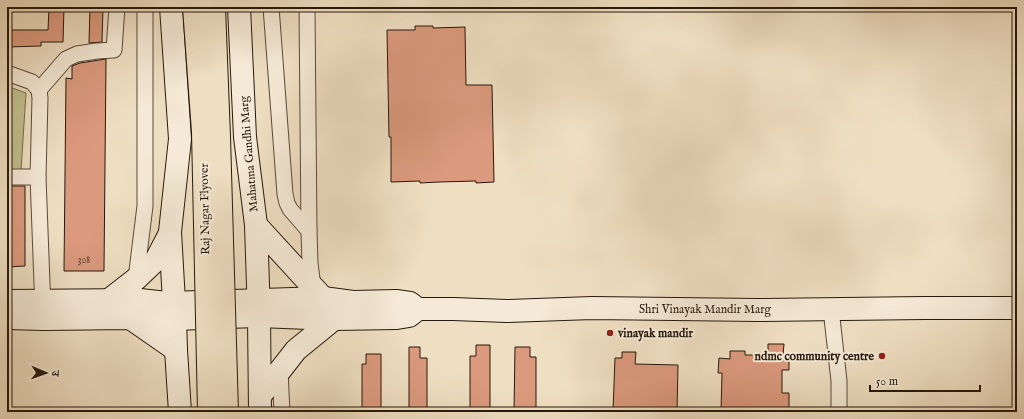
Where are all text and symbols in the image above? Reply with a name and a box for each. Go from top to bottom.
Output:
street label: Mahatma Gandhi Marg [236,95,262,213]
street label: Raj Nagar Flyover [197,162,213,255]
house number: 308 [78,254,90,267]
street label: Shri Vinayak Mandir Marg [639,302,772,317]
place label: vinayak mandir [617,326,693,342]
marker: vinayak mandir [605,328,615,338]
place label: ndmc community centre [755,349,874,365]
marker: ndmc community centre [877,351,887,361]
north arrow [26,353,66,393]
scale bar [870,367,980,393]
text: उ [48,369,62,378]
text: 50 m [876,374,898,389]

